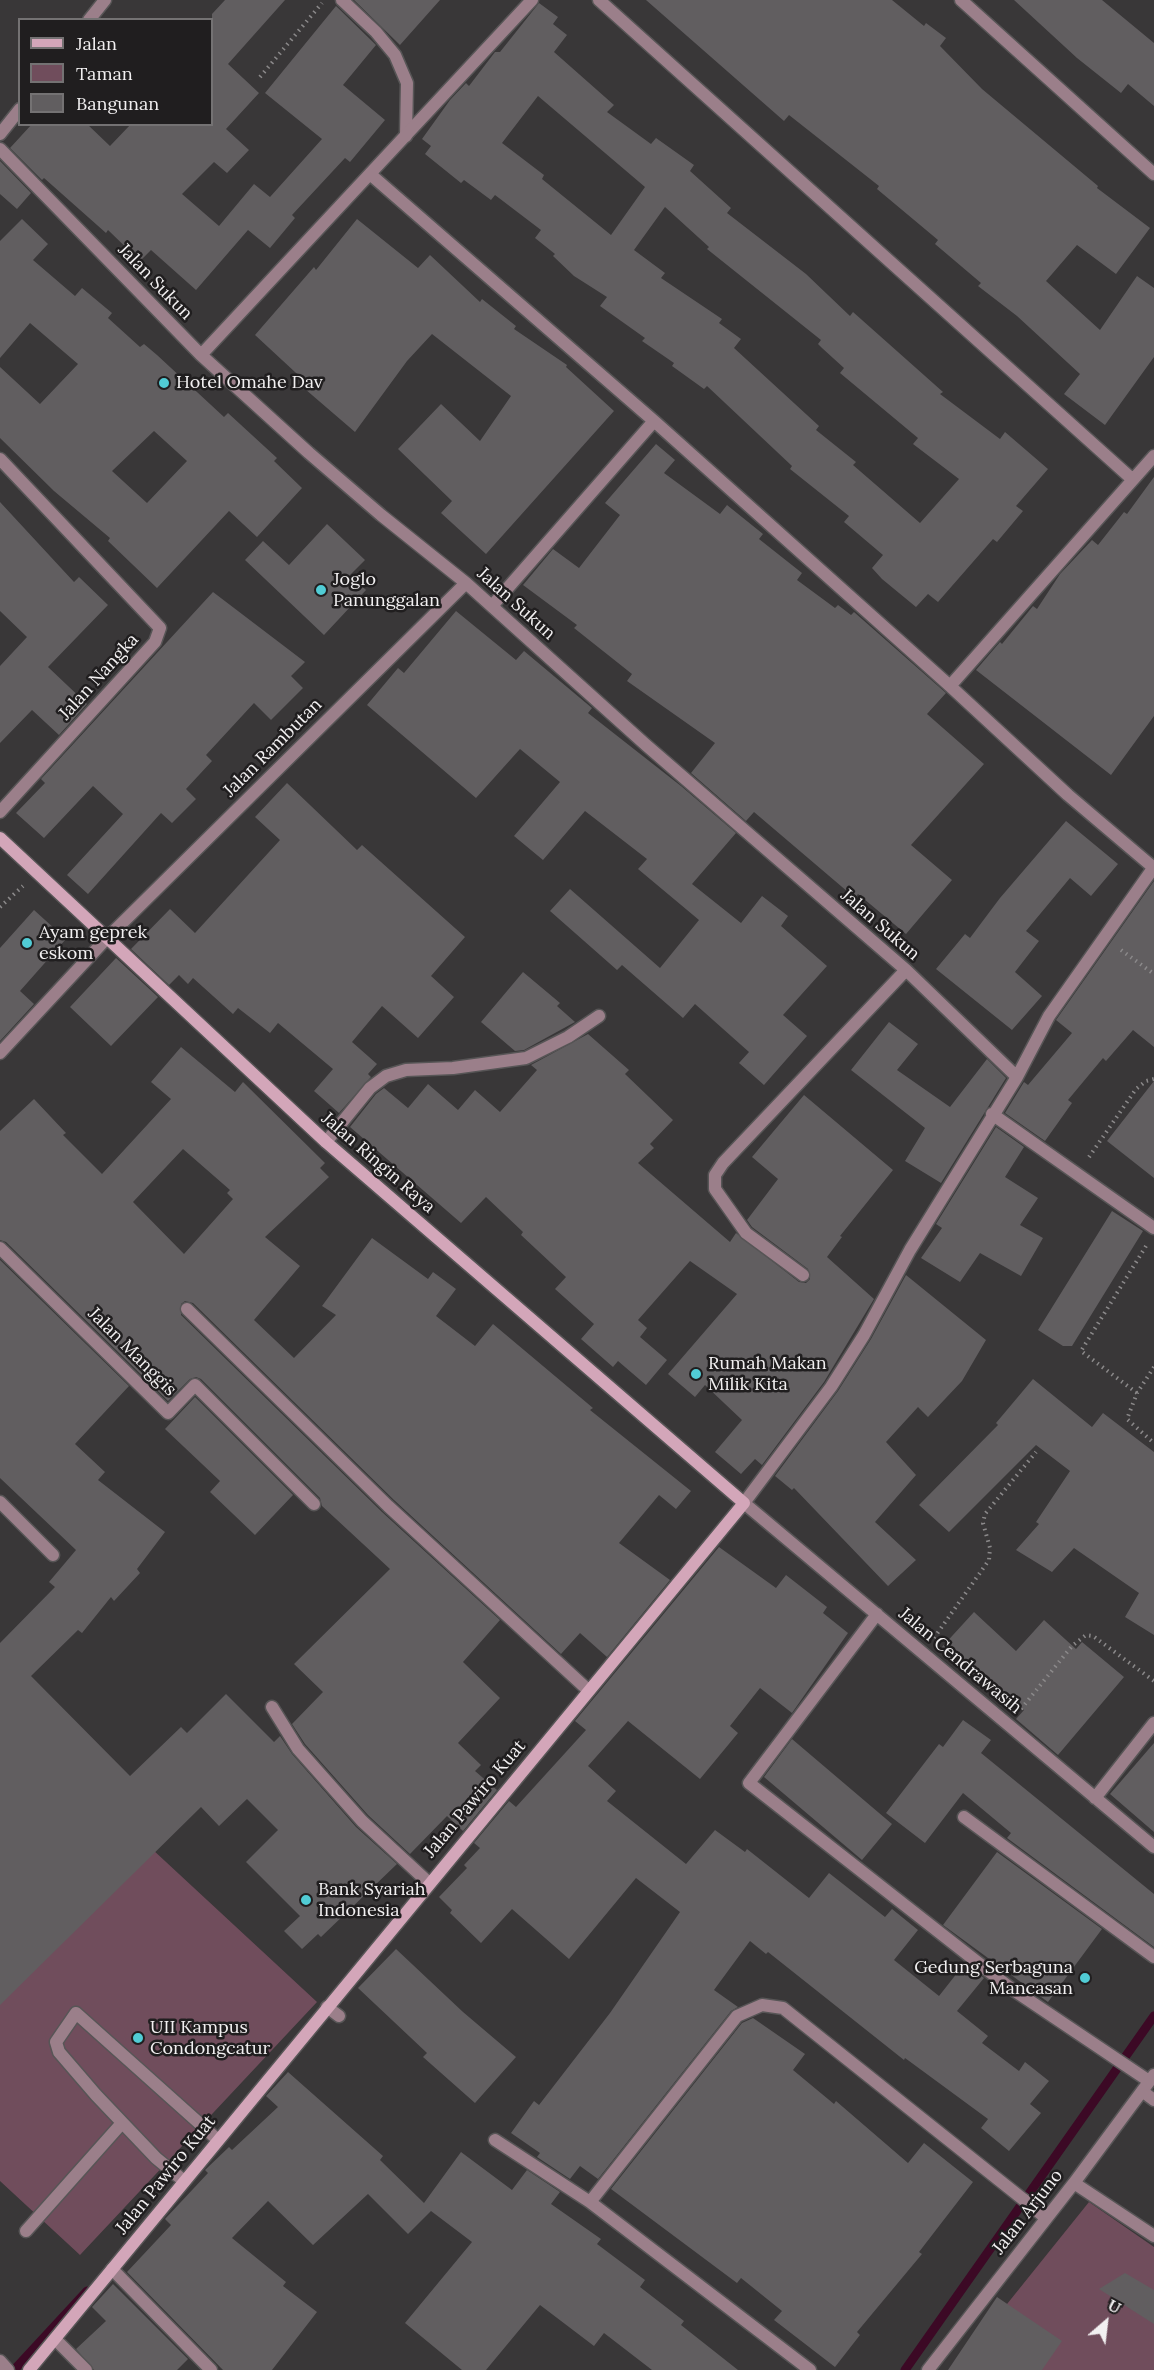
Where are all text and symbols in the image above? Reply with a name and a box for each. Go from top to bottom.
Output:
legend [18,18,213,126]
text: Jalan [76,32,117,55]
text: Taman [76,62,133,85]
text: Bangunan [76,92,159,115]
street label: Jalan Sukun [113,239,197,325]
place label: Hotel Omahe Dav [176,372,323,394]
marker: Hotel Omahe Dav [157,376,171,390]
street label: Jalan Sukun [472,563,560,645]
place label: Joglo Panunggalan [333,569,440,612]
marker: Joglo Panunggalan [314,583,328,597]
street label: Jalan Nangka [55,629,143,725]
street label: Jalan Rambutan [219,694,327,802]
street label: Jalan Sukun [836,885,924,965]
place label: Ayam geprek eskom [39,922,147,964]
marker: Ayam geprek eskom [20,936,34,950]
street label: Jalan Ringin Raya [317,1108,439,1218]
street label: Jalan Manggis [83,1303,181,1401]
place label: Rumah Makan Milik Kita [708,1353,827,1396]
marker: Rumah Makan Milik Kita [689,1367,703,1381]
street label: Jalan Cendrawasih [894,1603,1026,1719]
street label: Jalan Pawiro Kuat [420,1736,530,1862]
place label: Bank Syariah Indonesia [318,1879,426,1922]
marker: Bank Syariah Indonesia [299,1893,313,1907]
place label: Gedung Serbaguna Mancasan [914,1957,1073,2000]
marker: Gedung Serbaguna Mancasan [1078,1971,1092,1985]
place label: UII Kampus Condongcatur [150,2017,270,2060]
marker: UII Kampus Condongcatur [131,2031,145,2045]
street label: Jalan Pawiro Kuat [111,2111,221,2239]
street label: Jalan Arjuno [988,2165,1068,2259]
north arrow [1076,2292,1136,2352]
text: U [1104,2294,1125,2318]

